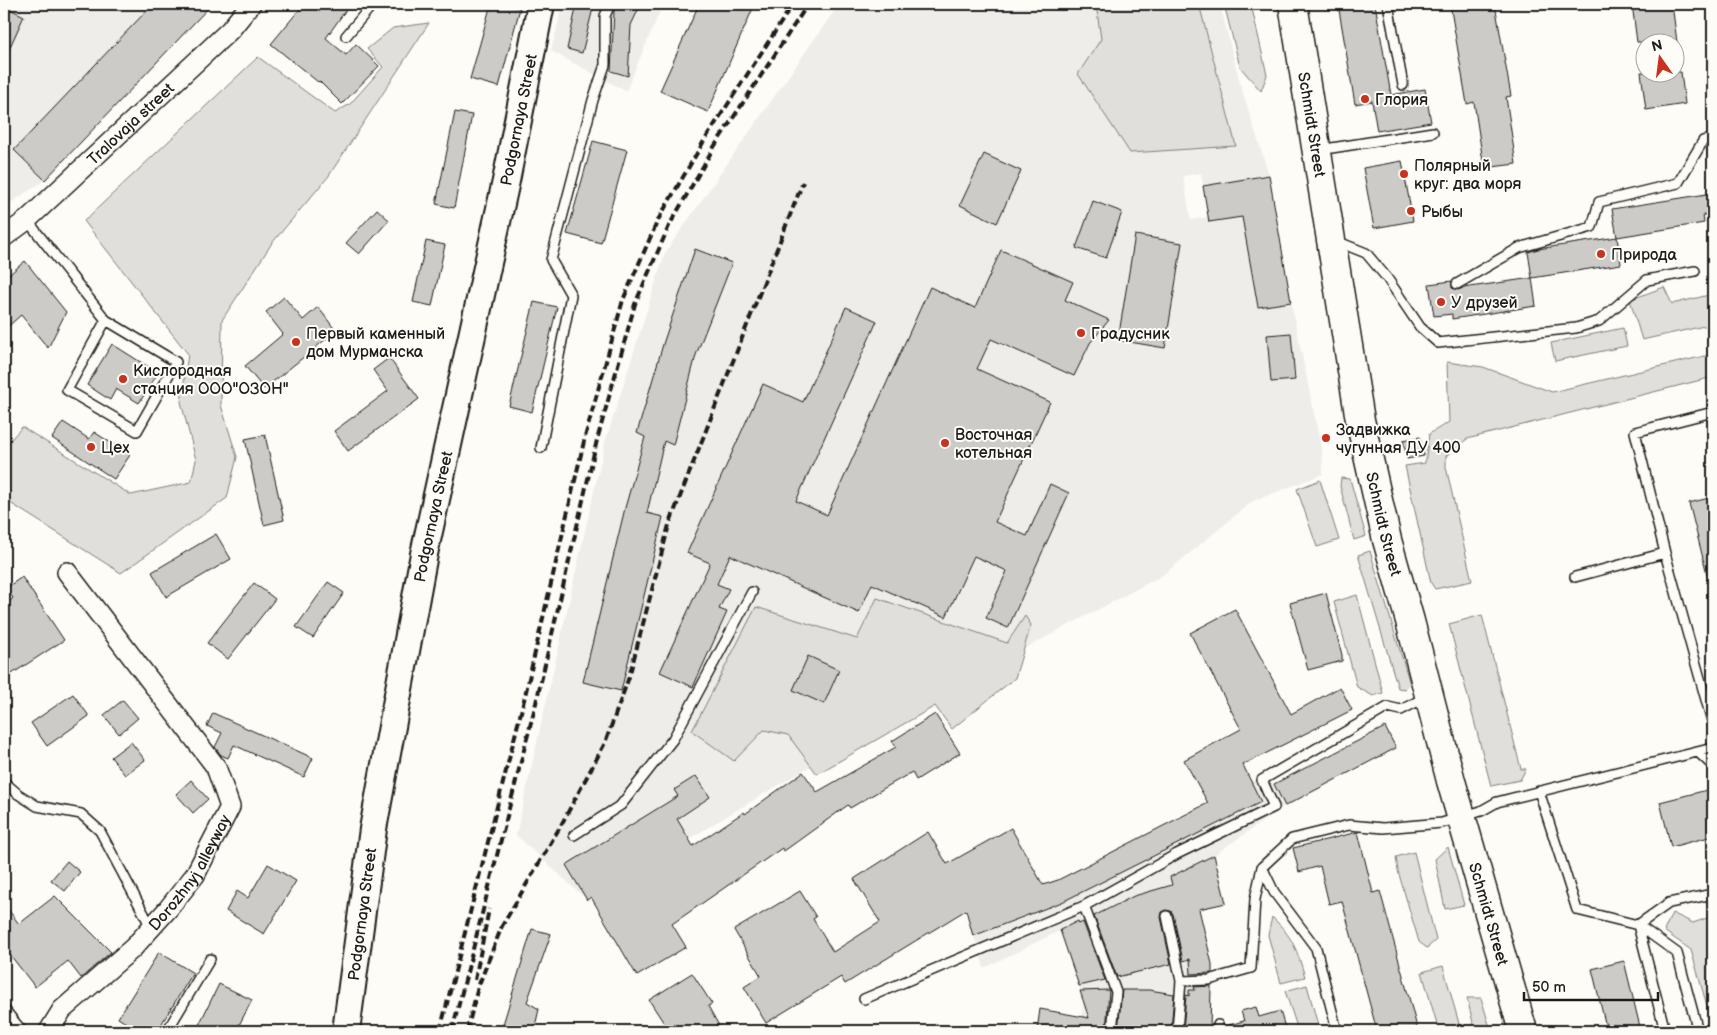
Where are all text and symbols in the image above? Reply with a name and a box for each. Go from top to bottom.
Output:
north arrow [1634,32,1684,82]
text: N [1650,36,1664,55]
street label: Podgornaya Street [497,52,542,187]
street label: Schmidt Street [1293,71,1329,179]
street label: Tralovaja street [84,79,179,170]
place label: Глория [1375,91,1428,110]
marker: Глория [1359,93,1371,105]
place label: Полярный круг: два моря [1414,157,1522,194]
marker: Полярный круг: два моря [1398,168,1410,180]
place label: Рыбы [1421,203,1463,222]
marker: Рыбы [1405,205,1417,217]
place label: Природа [1611,246,1678,265]
marker: Природа [1595,248,1607,260]
place label: У друзей [1451,294,1518,313]
marker: У друзей [1435,296,1447,308]
place label: Первый каменный дом Мурманска [306,325,445,362]
place label: Градусник [1091,325,1170,344]
marker: Градусник [1075,327,1087,339]
marker: Первый каменный дом Мурманска [290,336,302,348]
place label: Кислородная станция ООО"ОЗОН" [133,362,289,399]
marker: Кислородная станция ООО"ОЗОН" [117,373,129,385]
place label: Задвижка чугунная ДУ 400 [1336,421,1461,458]
place label: Восточная котельная [955,426,1033,463]
marker: Задвижка чугунная ДУ 400 [1320,432,1332,444]
marker: Восточная котельная [939,437,951,449]
place label: Цех [101,439,129,458]
marker: Цех [85,441,97,453]
street label: Podgornaya Street [411,449,457,584]
street label: Schmidt Street [1361,471,1405,578]
street label: Dorozhnyj alleyway [145,811,236,935]
street label: Podgornaya Street [345,847,381,982]
street label: Schmidt Street [1464,861,1512,968]
scale bar [1524,970,1658,1002]
text: 50 m [1532,978,1566,997]

